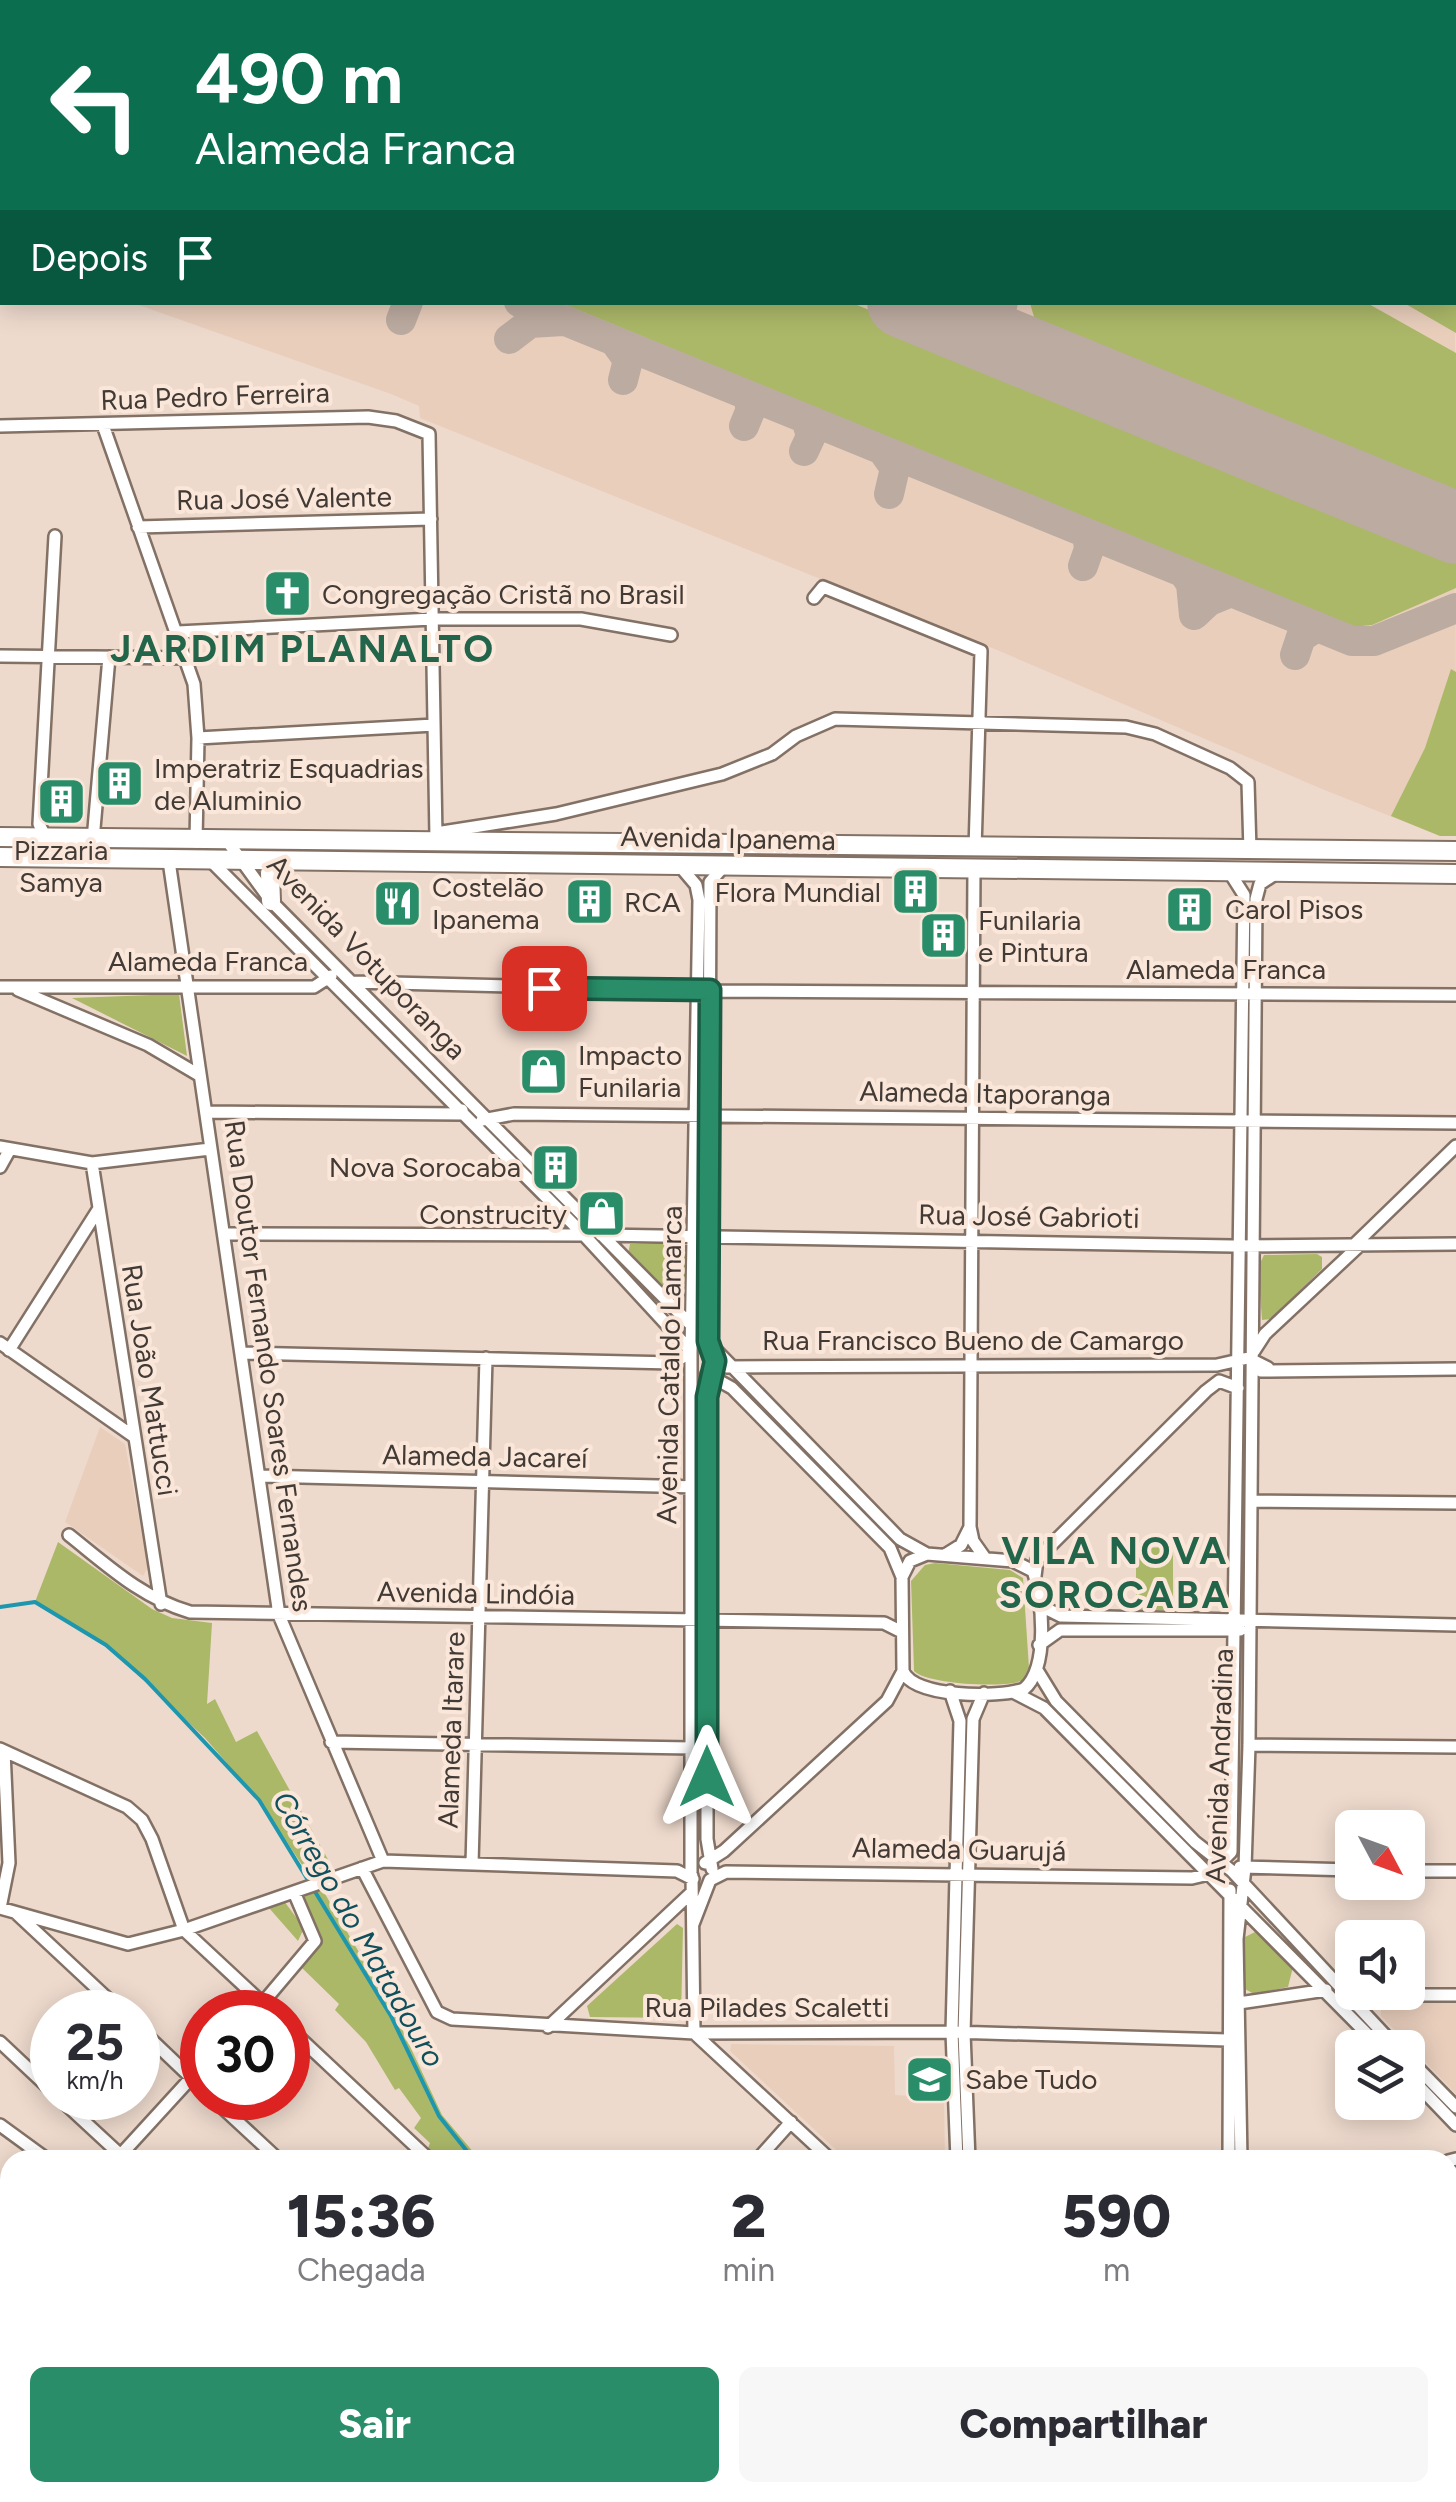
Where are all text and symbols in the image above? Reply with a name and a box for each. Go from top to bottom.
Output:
text: 490 m [195,36,403,121]
icon: left [30,40,160,170]
text: Alameda Franca [195,121,516,175]
icon: arrive [168,230,223,285]
text: Depois [30,235,148,281]
street label: Rua Pedro Ferreira [100,375,330,417]
street label: Rua José Valente [176,479,392,517]
church icon: Congregação Cristã no Brasil [261,568,313,620]
place label: Congregação Cristã no Brasil [322,577,685,611]
district label: JARDIM PLANALTO [110,626,496,672]
place label: Imperatriz Esquadrias de Aluminio [154,751,424,817]
building icon: Imperatriz Esquadrias de Aluminio [93,758,145,810]
building icon: Pizzaria Samya [35,776,87,828]
street label: Avenida Ipanema [620,819,836,857]
place label: Pizzaria Samya [14,833,108,899]
street label: Avenida Votuporanga [260,848,474,1066]
building icon: Flora Mundial [890,866,942,918]
place label: Costelão Ipanema [432,870,544,936]
place label: Flora Mundial [714,875,881,909]
building icon: RCA [563,876,615,928]
restaurant icon: Costelão Ipanema [371,877,423,929]
building icon: Carol Pisos [1164,883,1216,935]
place label: RCA [624,885,681,919]
place label: Carol Pisos [1225,892,1363,926]
place label: Funilaria e Pintura [978,903,1089,969]
building icon: Funilaria e Pintura [917,910,969,962]
street label: Alameda Franca [108,944,308,978]
pin [502,946,587,1031]
street label: Alameda Franca [1126,952,1326,986]
icon: arrive [517,961,572,1016]
place label: Impacto Funilaria [578,1038,682,1104]
shop icon: Impacto Funilaria [517,1045,569,1097]
street label: Alameda Itaporanga [859,1074,1111,1112]
street label: Rua Doutor Fernando Soares Fernandes [218,1118,320,1614]
building icon: Nova Sorocaba [530,1141,582,1193]
place label: Nova Sorocaba [329,1150,521,1184]
shop icon: Construcity [576,1188,628,1240]
place label: Construcity [419,1197,567,1231]
street label: Rua José Gabrioti [918,1197,1140,1235]
street label: Avenida Cataldo Lamarca [649,1205,689,1525]
street label: Rua João Mattucci [115,1262,185,1498]
street label: Rua Francisco Bueno de Camargo [762,1323,1184,1357]
street label: Alameda Jacareí [382,1437,590,1475]
district label: VILA NOVA SOROCABA [999,1528,1231,1618]
street label: Avenida Lindóia [377,1574,575,1612]
street label: Alameda Itarare [431,1631,471,1829]
street label: Avenida Andradina [1198,1648,1240,1884]
position arrow [655,1725,759,1829]
water label: Córrego do Matadouro [265,1785,453,2073]
north arrow [1335,1810,1425,1900]
map controls [1335,1810,1425,2120]
street label: Alameda Guarujá [852,1830,1066,1868]
button: sound [1335,1920,1425,2010]
speed limit sign: 30 [180,1990,310,2120]
street label: Rua Pilades Scaletti [645,1990,889,2024]
text: 25 [66,2012,124,2073]
button: layers [1335,2030,1425,2120]
school or university icon: Sabe Tudo [904,2053,956,2105]
place label: Sabe Tudo [965,2062,1098,2096]
text: km/h [66,2065,124,2095]
text: 15:36 [287,2180,436,2252]
text: 2 [731,2180,766,2252]
text: 590 [1062,2180,1171,2252]
text: Chegada [297,2251,426,2289]
text: min [723,2251,775,2289]
text: m [1103,2251,1130,2289]
button: Sair [30,2367,719,2482]
button: Compartilhar [739,2367,1428,2482]

